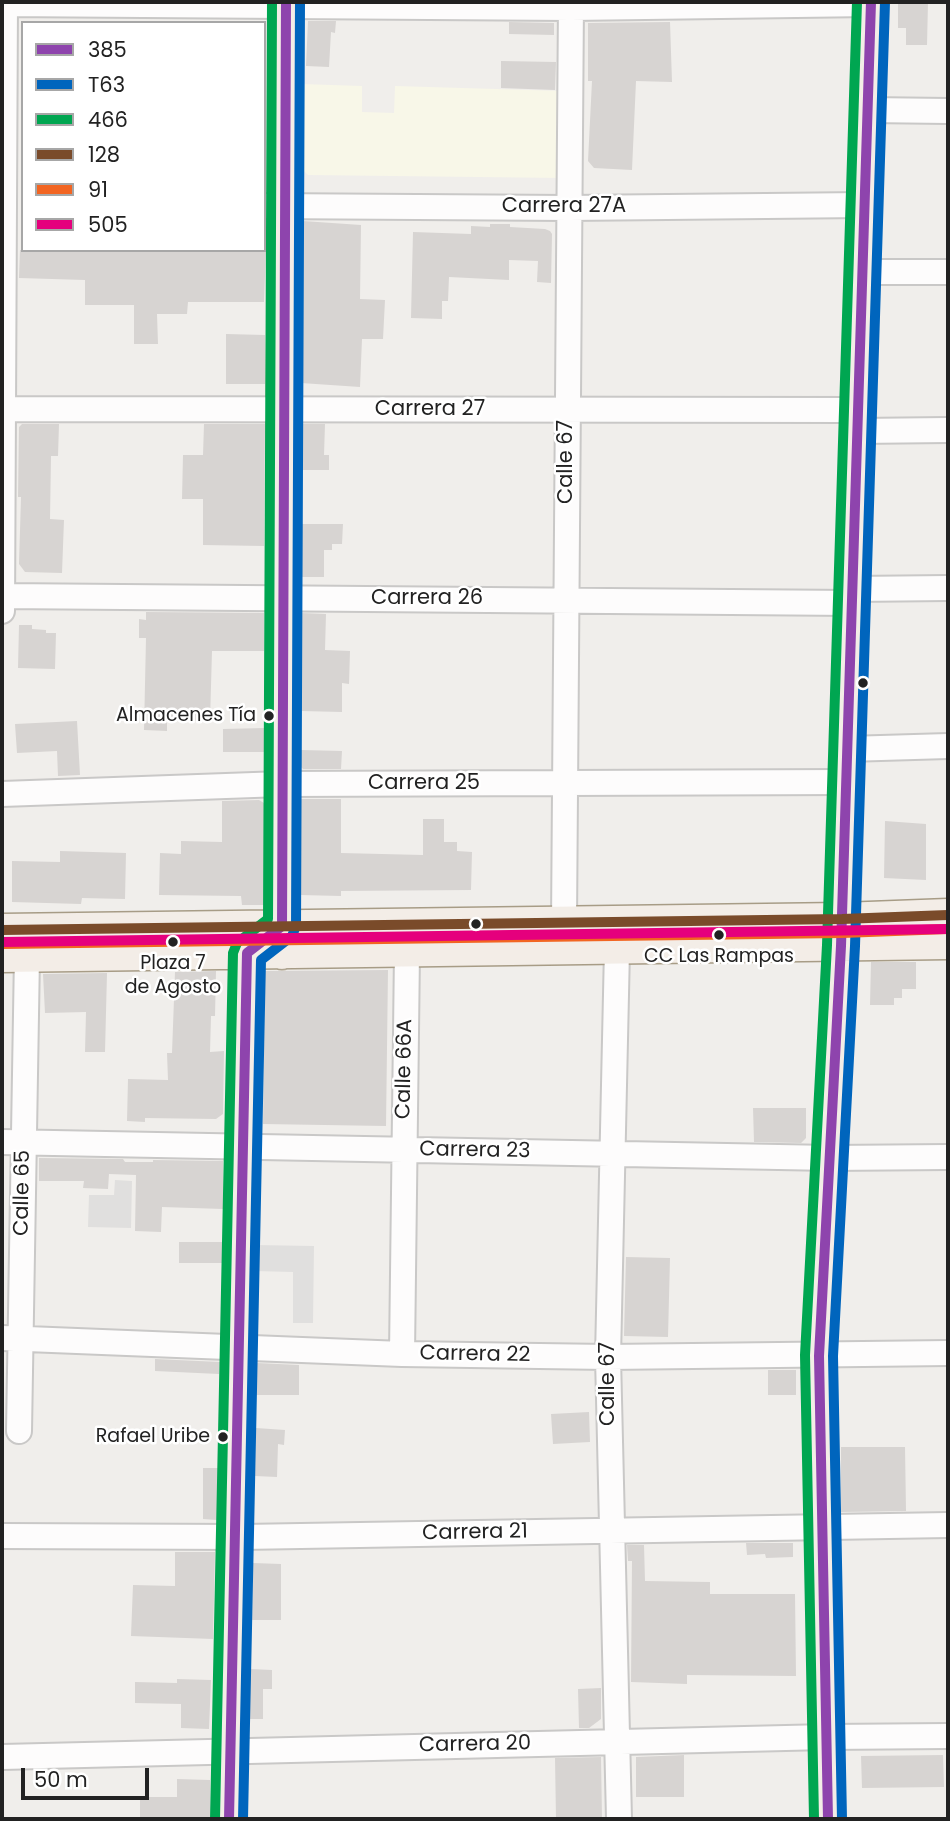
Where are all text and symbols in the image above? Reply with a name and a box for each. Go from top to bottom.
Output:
legend [21,21,266,252]
text: 385 [88,35,127,64]
text: T63 [88,70,125,99]
text: 466 [88,105,128,134]
text: 128 [88,140,120,169]
text: 91 [88,175,108,204]
street label: Carrera 27A [502,194,626,220]
text: 505 [88,210,128,239]
street label: Carrera 27 [375,397,485,423]
street label: Calle 67 [554,420,580,504]
street label: Carrera 26 [371,586,483,612]
unlabelled marker [856,676,870,690]
place label: Almacenes Tía [116,705,256,727]
marker: Almacenes Tía [262,709,276,723]
street label: Carrera 25 [368,771,480,797]
unlabelled marker [469,917,483,931]
marker: CC Las Rampas [712,928,726,942]
marker: Plaza 7 de Agosto [166,935,180,949]
place label: CC Las Rampas [644,946,794,968]
place label: Plaza 7 de Agosto [125,953,221,997]
street label: Calle 66A [392,1019,418,1119]
street label: Carrera 23 [419,1137,531,1165]
street label: Calle 65 [10,1150,36,1236]
street label: Carrera 22 [419,1341,531,1369]
street label: Calle 67 [596,1342,622,1426]
place label: Rafael Uribe [96,1426,210,1448]
marker: Rafael Uribe [216,1430,230,1444]
street label: Carrera 21 [422,1519,528,1547]
street label: Carrera 20 [419,1731,531,1759]
scale bar [24,1755,152,1799]
text: 50 m [34,1765,88,1794]

